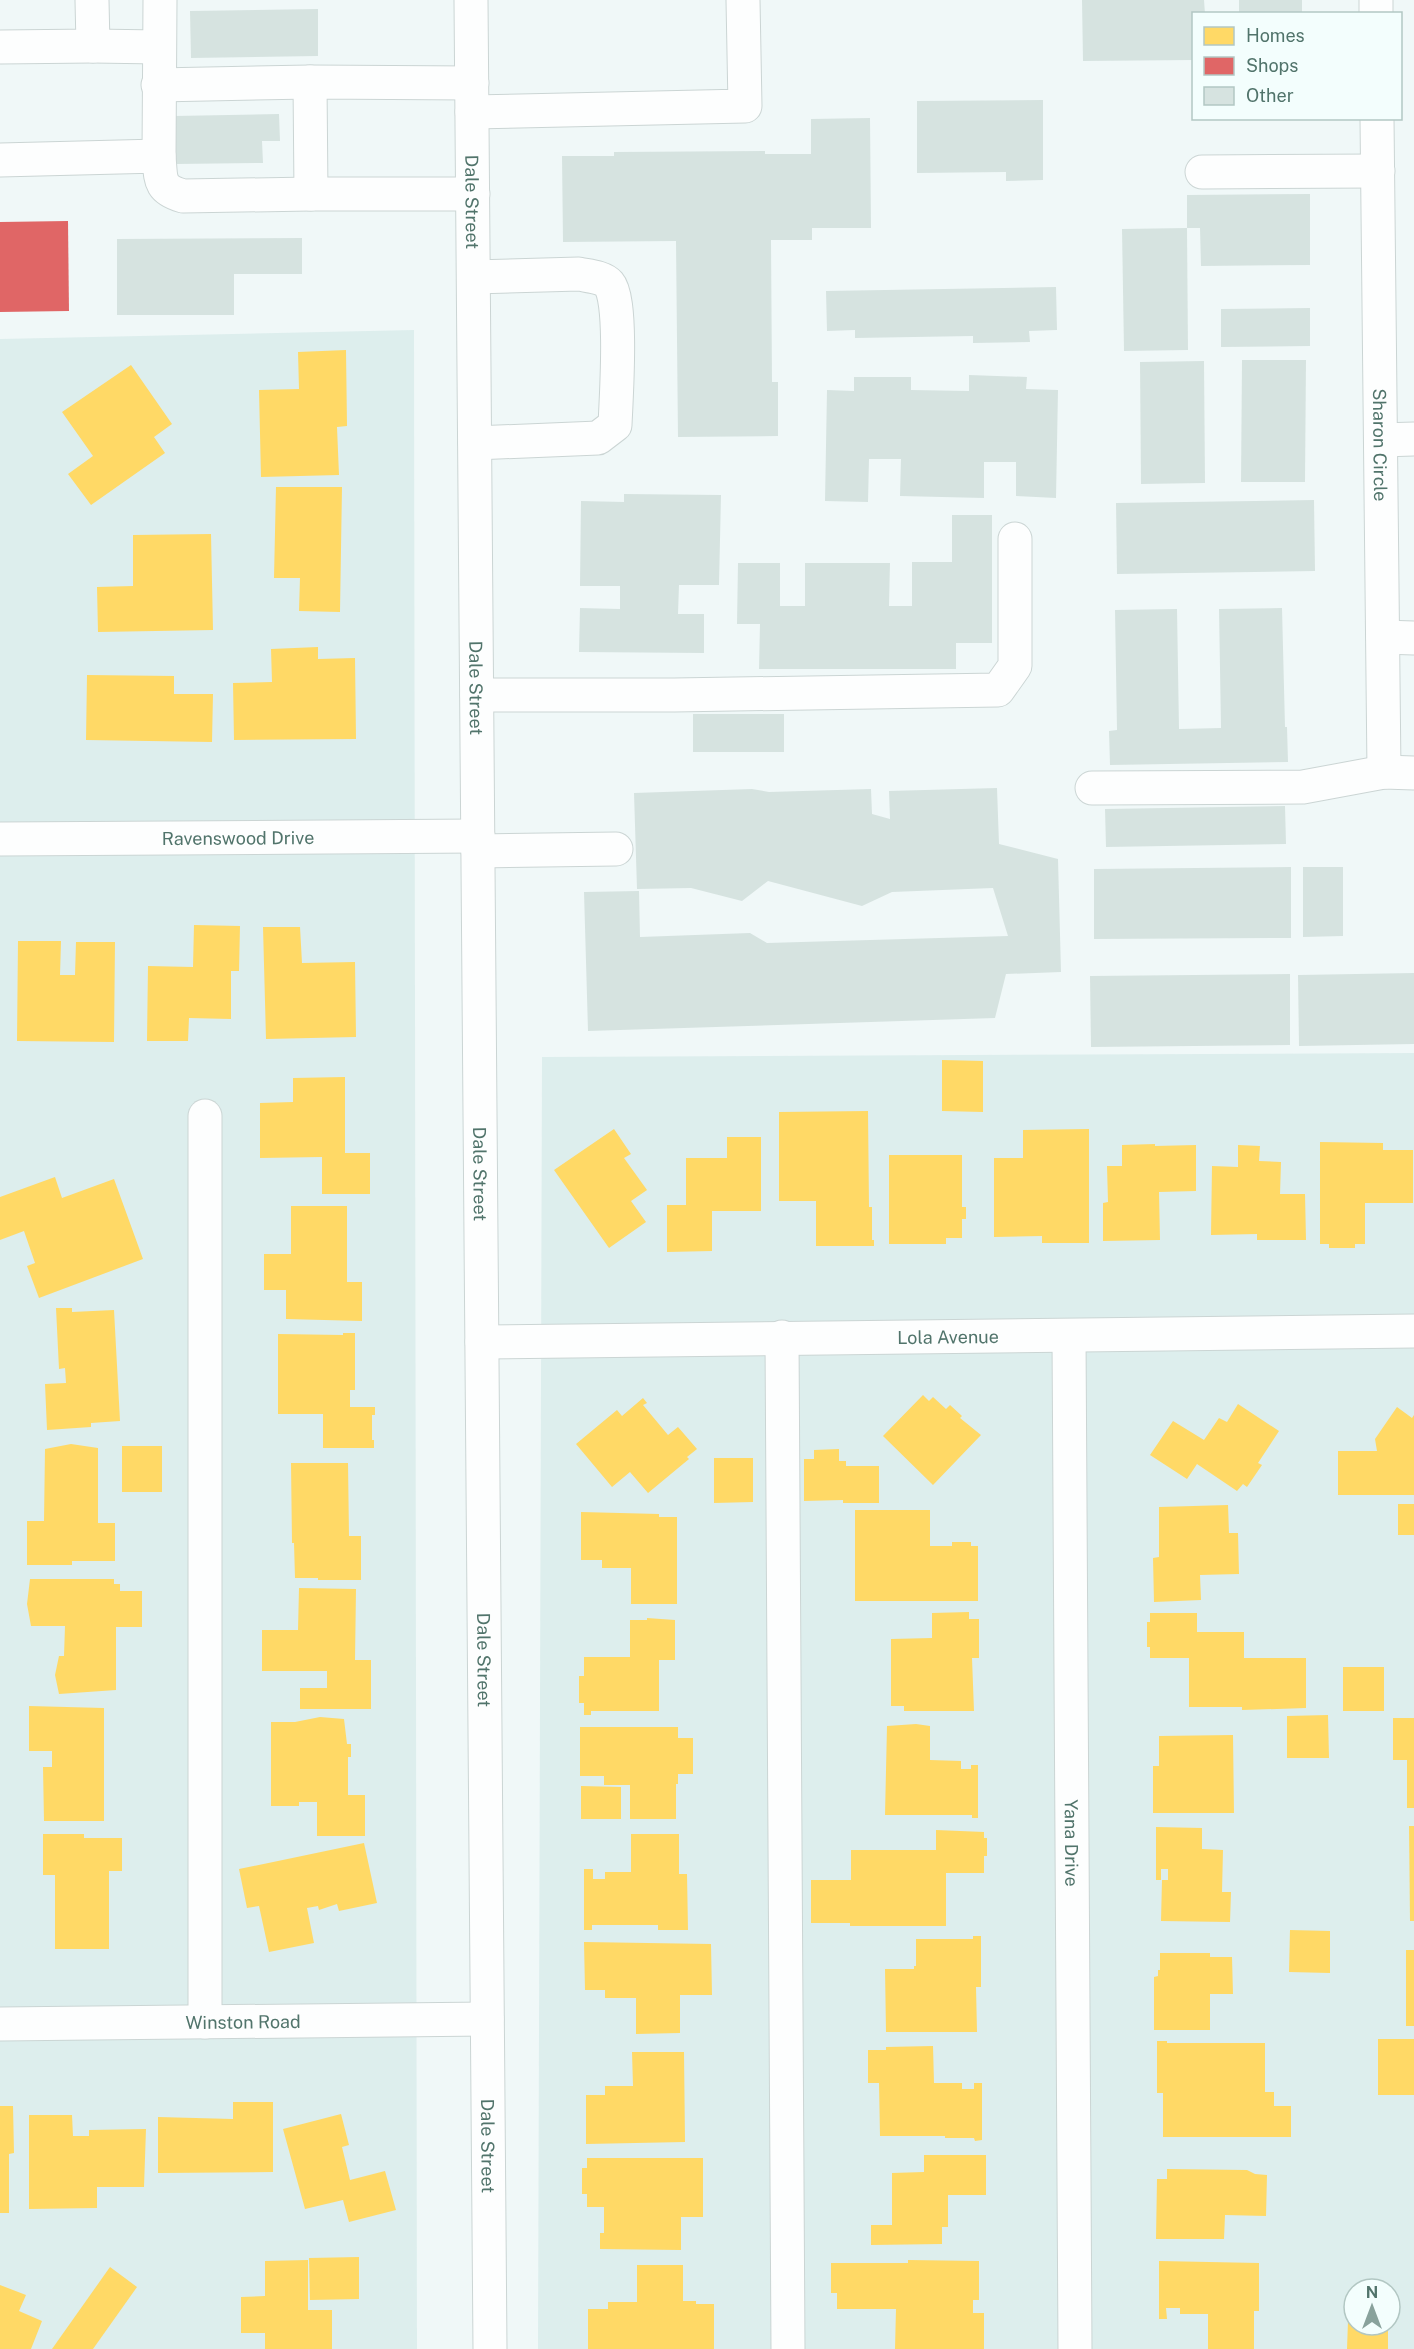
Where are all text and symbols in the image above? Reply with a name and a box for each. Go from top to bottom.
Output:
legend [1192,12,1402,120]
text: Homes [1246,25,1305,46]
text: Shops [1246,55,1298,76]
text: Other [1246,85,1294,106]
street label: Dale Street [462,155,484,249]
street label: Sharon Circle [1369,388,1392,502]
street label: Dale Street [466,641,487,735]
street label: Ravenswood Drive [162,827,314,848]
street label: Dale Street [470,1127,491,1221]
street label: Lola Avenue [897,1325,999,1348]
street label: Dale Street [474,1613,495,1707]
street label: Yana Drive [1061,1799,1083,1887]
street label: Winston Road [185,2010,301,2033]
street label: Dale Street [477,2099,499,2193]
north arrow [1342,2277,1402,2337]
text: N [1366,2283,1378,2302]

